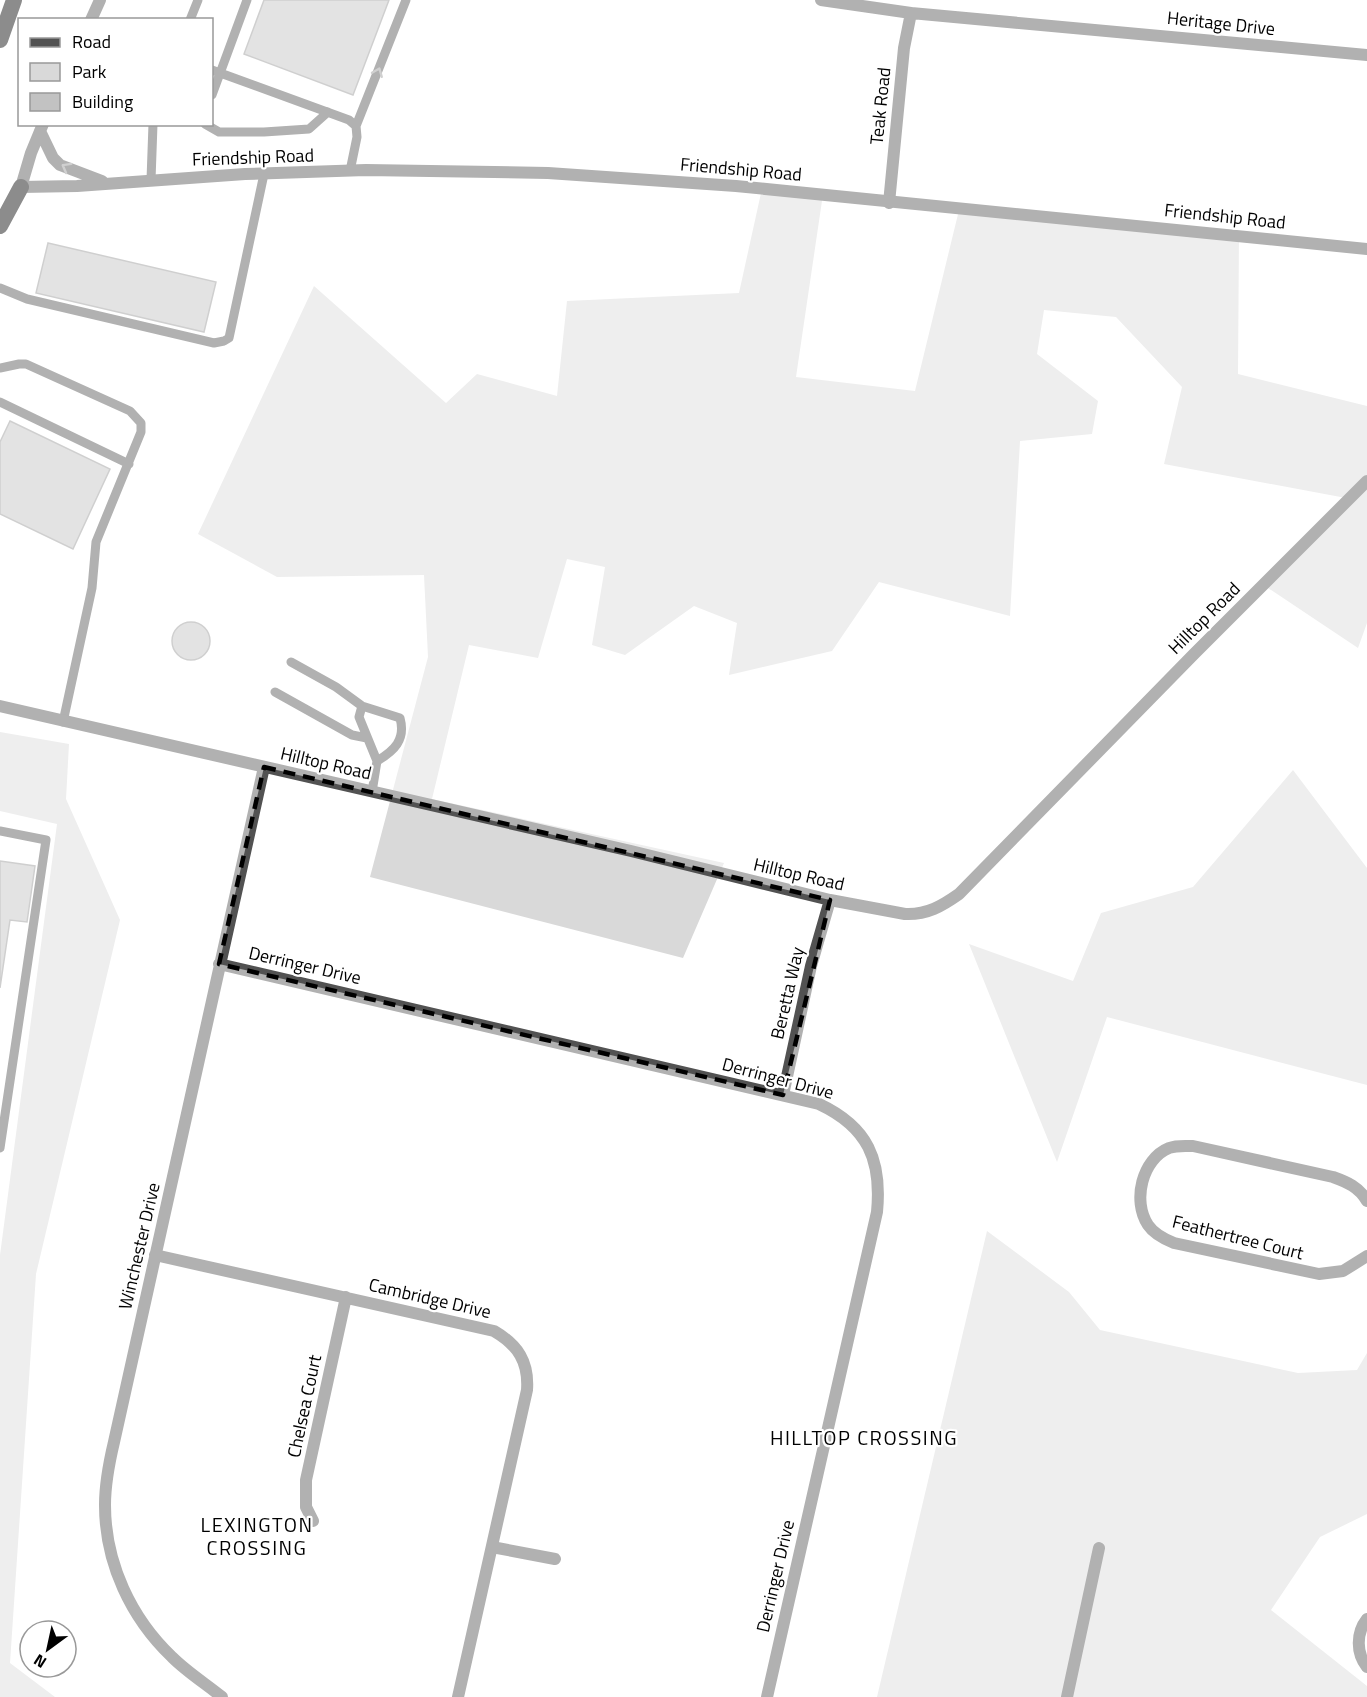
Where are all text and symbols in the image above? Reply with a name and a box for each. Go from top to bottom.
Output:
street label: Heritage Drive [1166,4,1276,42]
legend [18,18,213,126]
text: Road [72,28,111,55]
text: Park [72,58,107,85]
street label: Teak Road [863,66,897,146]
one-way arrow [371,67,383,78]
text: Building [72,88,133,115]
street label: Friendship Road [192,141,314,173]
street label: Friendship Road [679,150,803,188]
one-way arrow [62,163,72,174]
street label: Friendship Road [1163,196,1287,236]
street label: Hilltop Road [1162,576,1246,660]
street label: Hilltop Road [278,739,374,787]
street label: Hilltop Road [751,850,847,898]
street label: Derringer Drive [246,939,364,991]
street label: Beretta Way [763,944,811,1042]
street label: Derringer Drive [719,1050,837,1106]
street label: Winchester Drive [111,1180,167,1312]
street label: Feathertree Court [1170,1208,1307,1267]
street label: Cambridge Drive [366,1271,494,1325]
street label: Chelsea Court [280,1351,328,1460]
district label: HILLTOP CROSSING [770,1422,958,1453]
district label: LEXINGTON CROSSING [201,1509,313,1563]
street label: Derringer Drive [749,1517,801,1635]
north arrow [18,1619,78,1679]
text: N [29,1648,51,1675]

